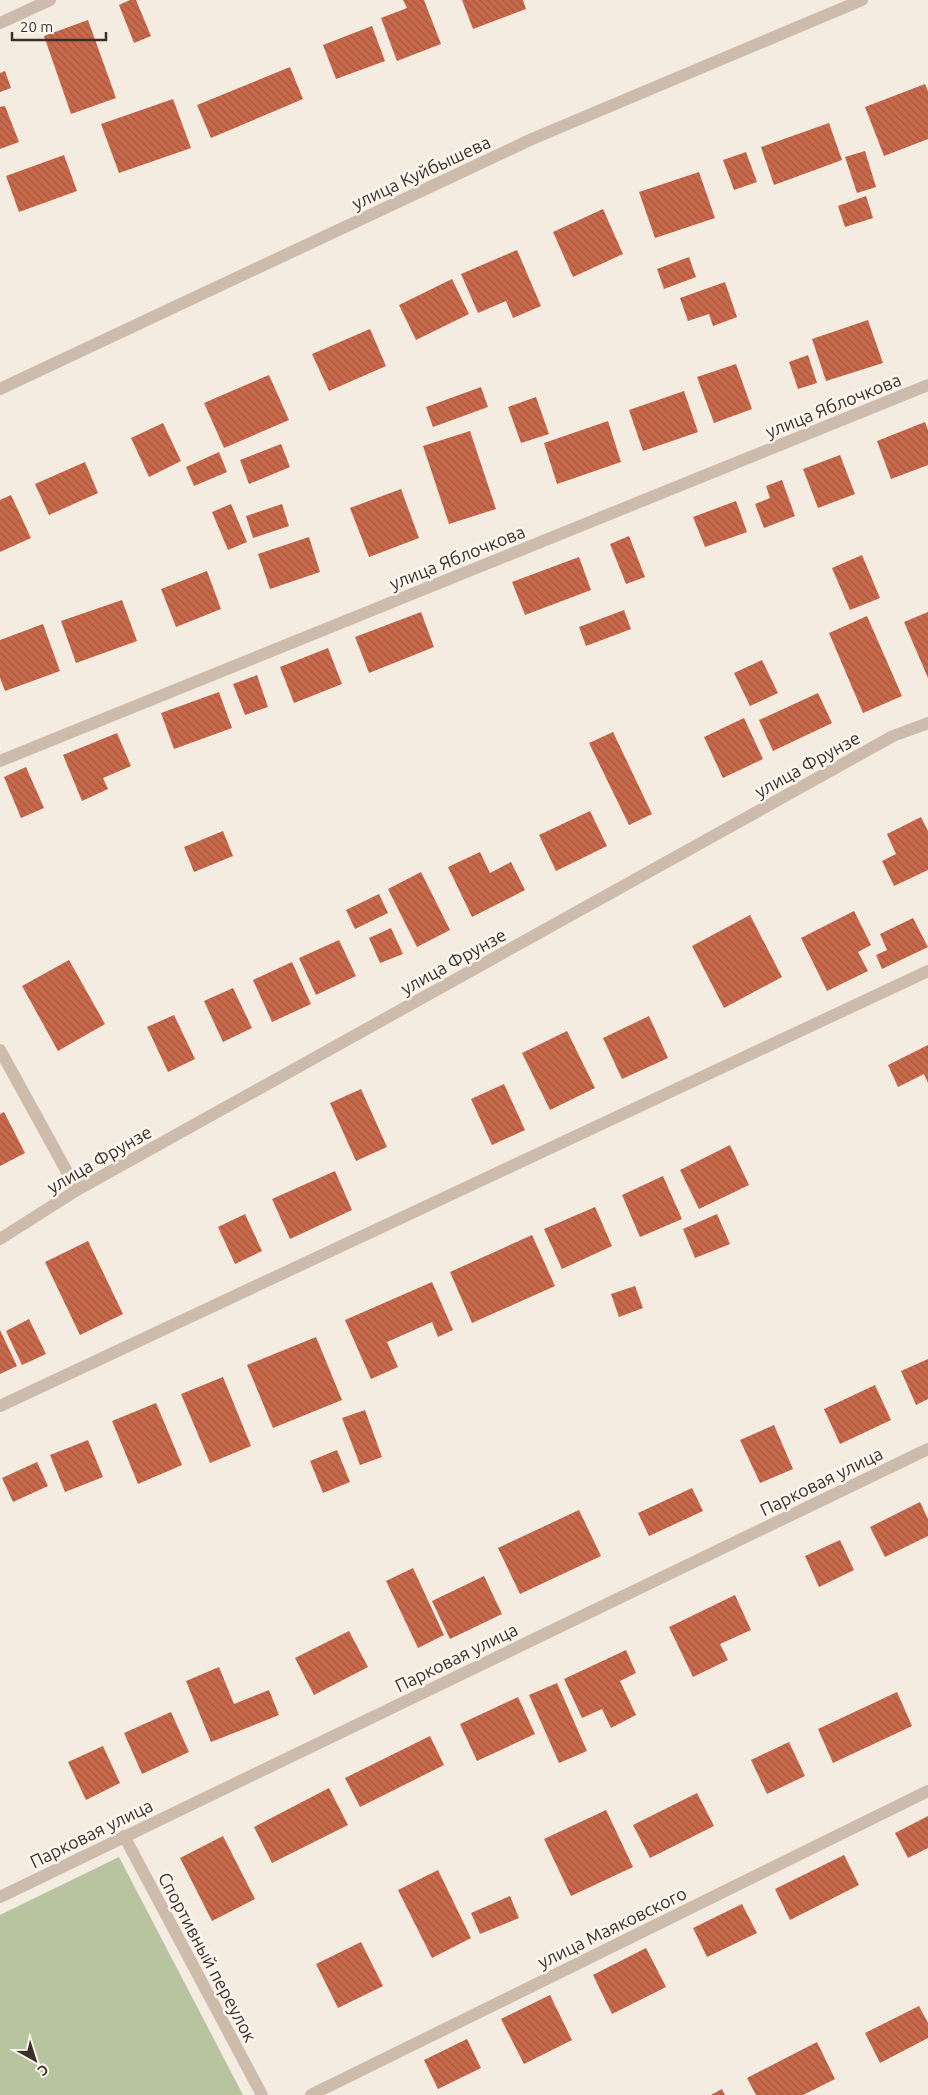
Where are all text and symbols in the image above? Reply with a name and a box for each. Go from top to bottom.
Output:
scale bar [12,10,106,42]
text: 20 m [20,18,53,35]
street label: улица Куйбышева [348,131,494,213]
street label: улица Яблочкова [762,369,904,441]
street label: улица Яблочкова [386,521,528,593]
street label: улица Фрунзе [751,727,863,801]
street label: улица Фрунзе [397,924,509,998]
street label: улица Фрунзе [43,1121,155,1197]
street label: Парковая улица [756,1443,886,1519]
street label: Парковая улица [391,1619,521,1695]
street label: Парковая улица [26,1795,156,1871]
street label: Спортивный переулок [155,1869,261,2045]
street label: улица Маяковского [534,1882,690,1972]
north arrow [10,2035,60,2085]
text: С [35,2061,52,2079]

